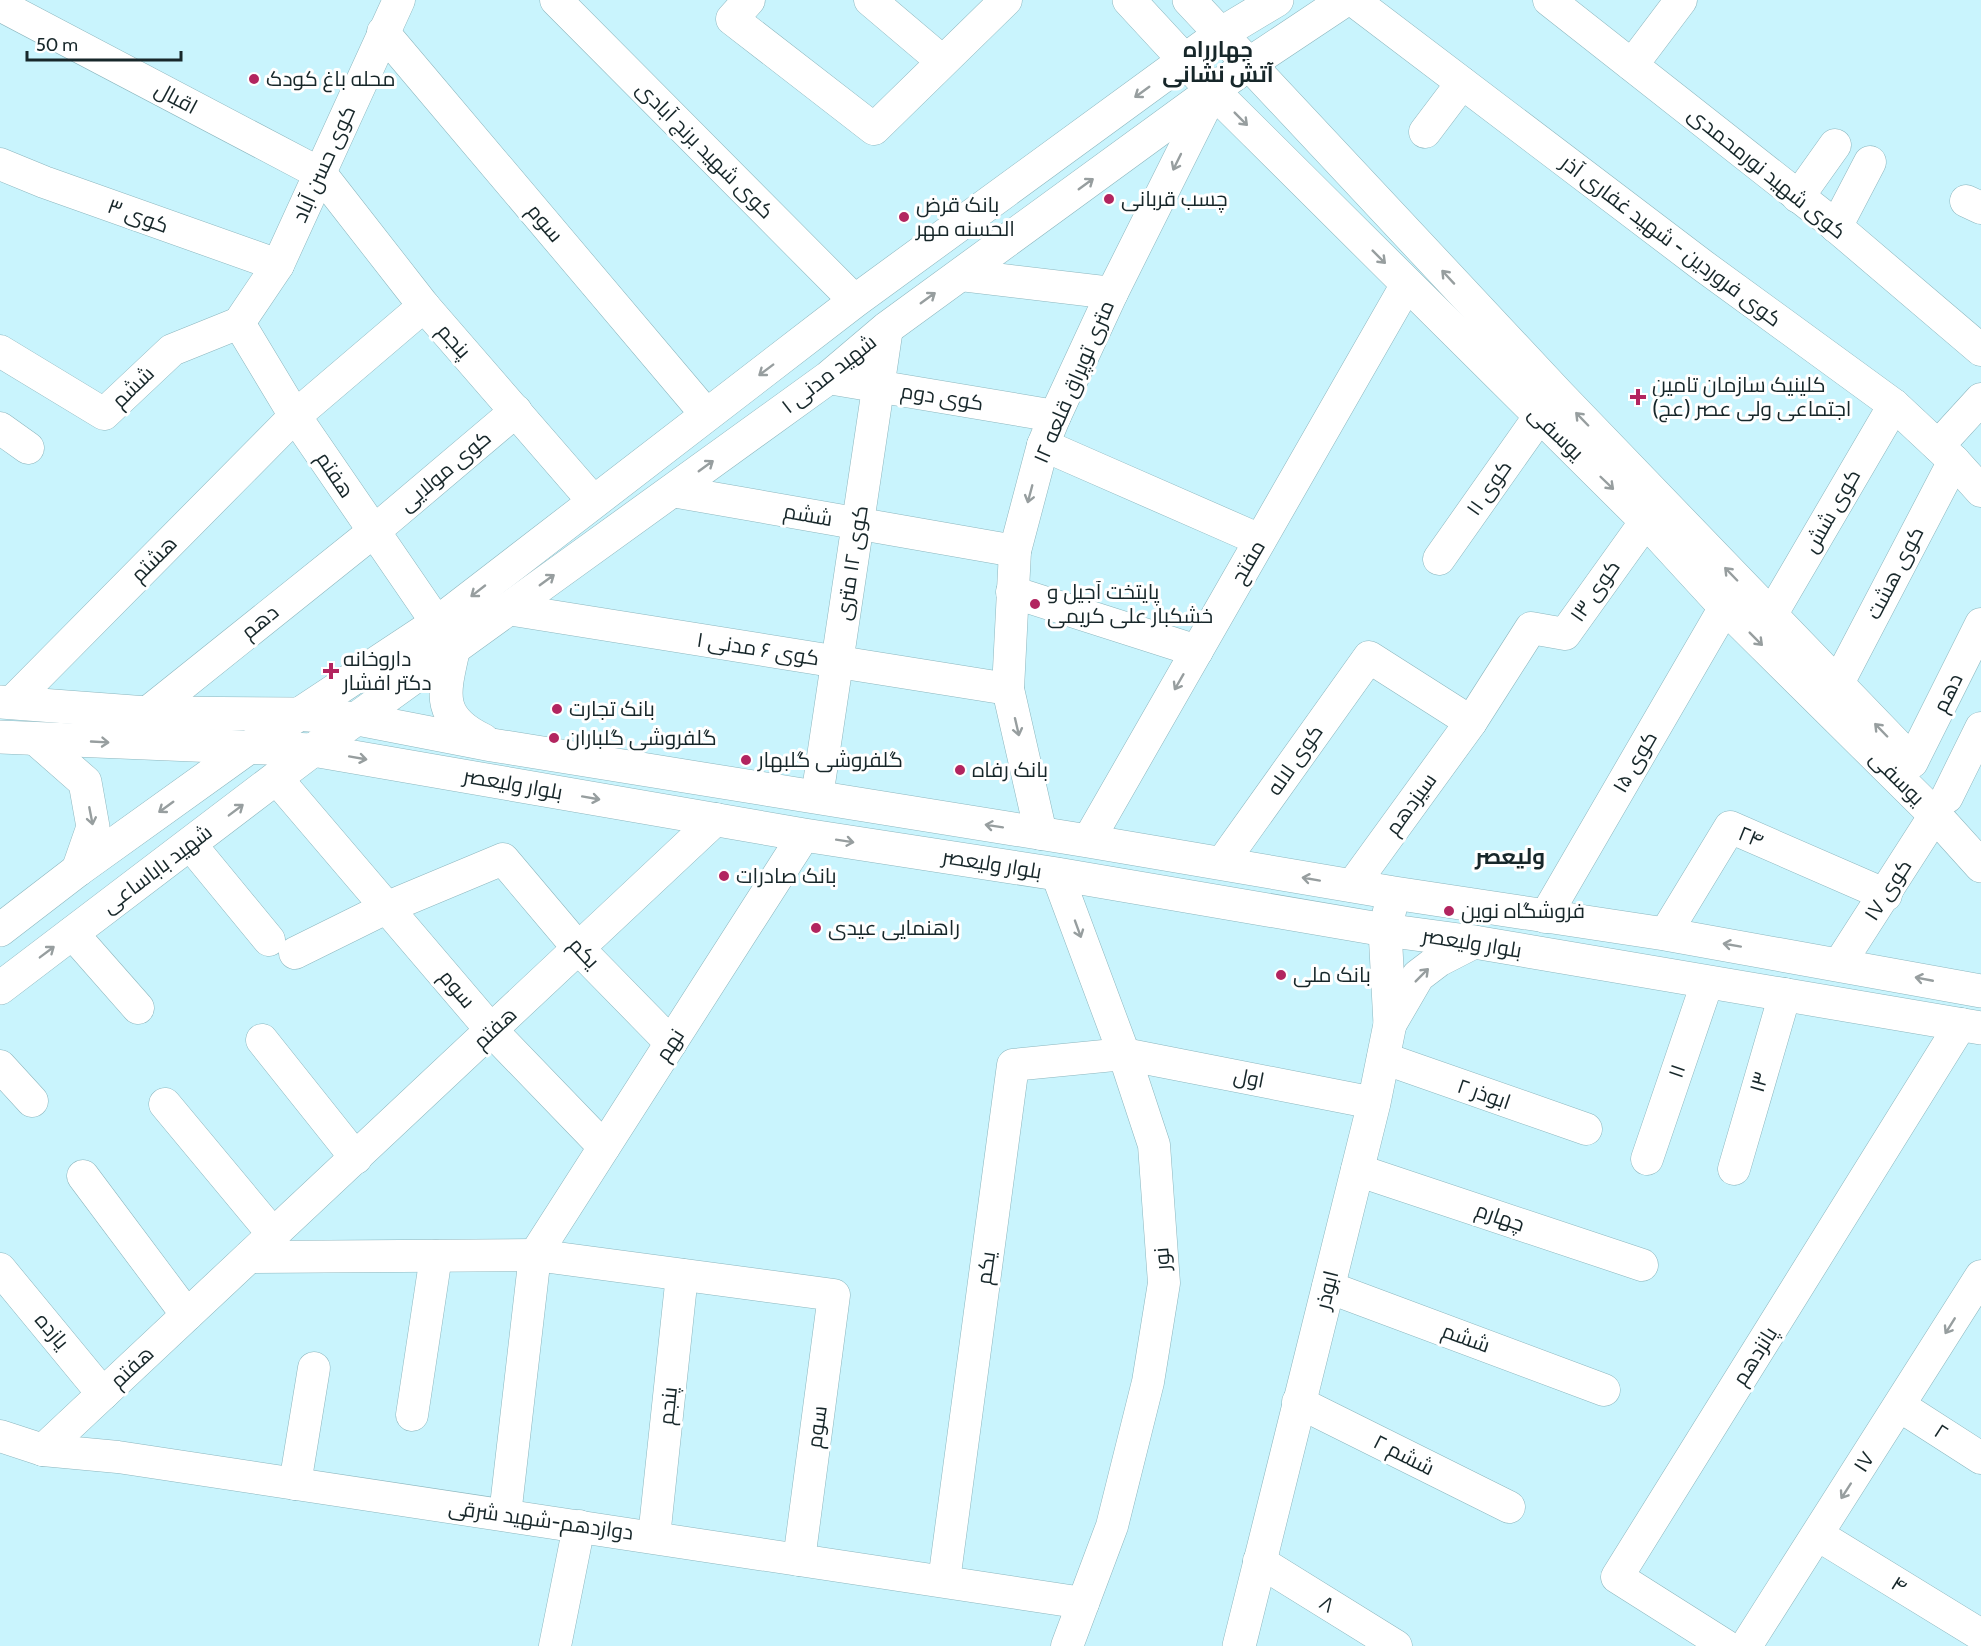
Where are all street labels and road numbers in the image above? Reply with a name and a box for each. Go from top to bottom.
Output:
street label: اقبال [150,76,202,120]
street label: کوی شهید برنج آبادی [630,76,779,225]
street label: کوی شهید نورمحمدی [1683,101,1851,245]
street label: کوی حسن آباد [287,102,361,226]
street label: کوی فروردین - شهید غفاری آذر [1555,149,1786,332]
street label: کوی ۳ [104,193,172,239]
street label: سوم [521,198,569,248]
street label: ۱۲ متری توپراق قلعه [1028,297,1121,468]
street label: پنجم [431,318,477,365]
street label: شهید مدنی ۱ [776,329,882,419]
street label: ششم [106,361,160,414]
street label: کوی دوم [899,378,985,417]
street label: یوسفی [1523,400,1589,466]
street label: کوی مولایی [394,425,496,517]
street label: هفتم [309,447,360,504]
street label: کوی ۱۱ [1461,455,1517,521]
street label: کوی شش [1798,465,1866,557]
street label: ششم [781,498,835,533]
street label: کوی ۱۲ متری [830,504,874,622]
street label: کوی هشت [1861,522,1929,624]
street label: هشتم [125,530,183,588]
street label: مفتح [1225,535,1272,589]
street label: کوی ۱۳ [1564,555,1626,627]
street label: دهم [236,599,285,646]
street label: کوی ۶ مدنی ۱ [695,626,821,672]
street label: دهم [1927,669,1970,717]
street label: کوی لاله [1261,720,1329,800]
street label: کوی ۱۵ [1607,727,1663,797]
street label: یوسفی [1864,745,1930,811]
street label: بلوار ولیعصر [461,762,565,805]
street label: سیزدهم [1380,768,1443,841]
street label: شهید باباساعی [97,819,217,919]
street label: ۲۴ [1735,820,1768,853]
street label: بلوار ولیعصر [940,843,1044,884]
street label: کوی ۱۷ [1858,854,1918,926]
street label: بلوار ولیعصر [1420,922,1524,963]
street label: یکم [562,932,605,975]
street label: سوم [433,964,481,1014]
street label: هفتم [468,1001,523,1055]
street label: نهم [650,1024,691,1067]
street label: ۱۱ [1663,1061,1690,1081]
street label: اول [1231,1062,1267,1094]
street label: ۱۳ [1744,1068,1773,1095]
street label: ۲ ابوذر [1454,1073,1514,1114]
street label: چهارم [1472,1197,1528,1238]
street label: نور [1148,1247,1175,1273]
street label: یکم [971,1249,1002,1286]
street label: ابوذر [1309,1268,1343,1313]
street label: یازده [30,1307,75,1354]
street label: ششم [1438,1317,1494,1360]
street label: پانزدهم [1727,1321,1784,1391]
street label: هفتم [105,1340,160,1394]
street label: پنجم [653,1385,684,1427]
street label: سوم [801,1404,834,1450]
street label: ۲ [1930,1418,1953,1445]
street label: ششم ۲ [1369,1429,1439,1482]
street label: ۱۷ [1848,1447,1879,1477]
street label: دوازدهم-شهید شرقی [447,1494,635,1547]
street label: ۴ [1887,1570,1912,1599]
street label: ۸ [1315,1590,1339,1618]

